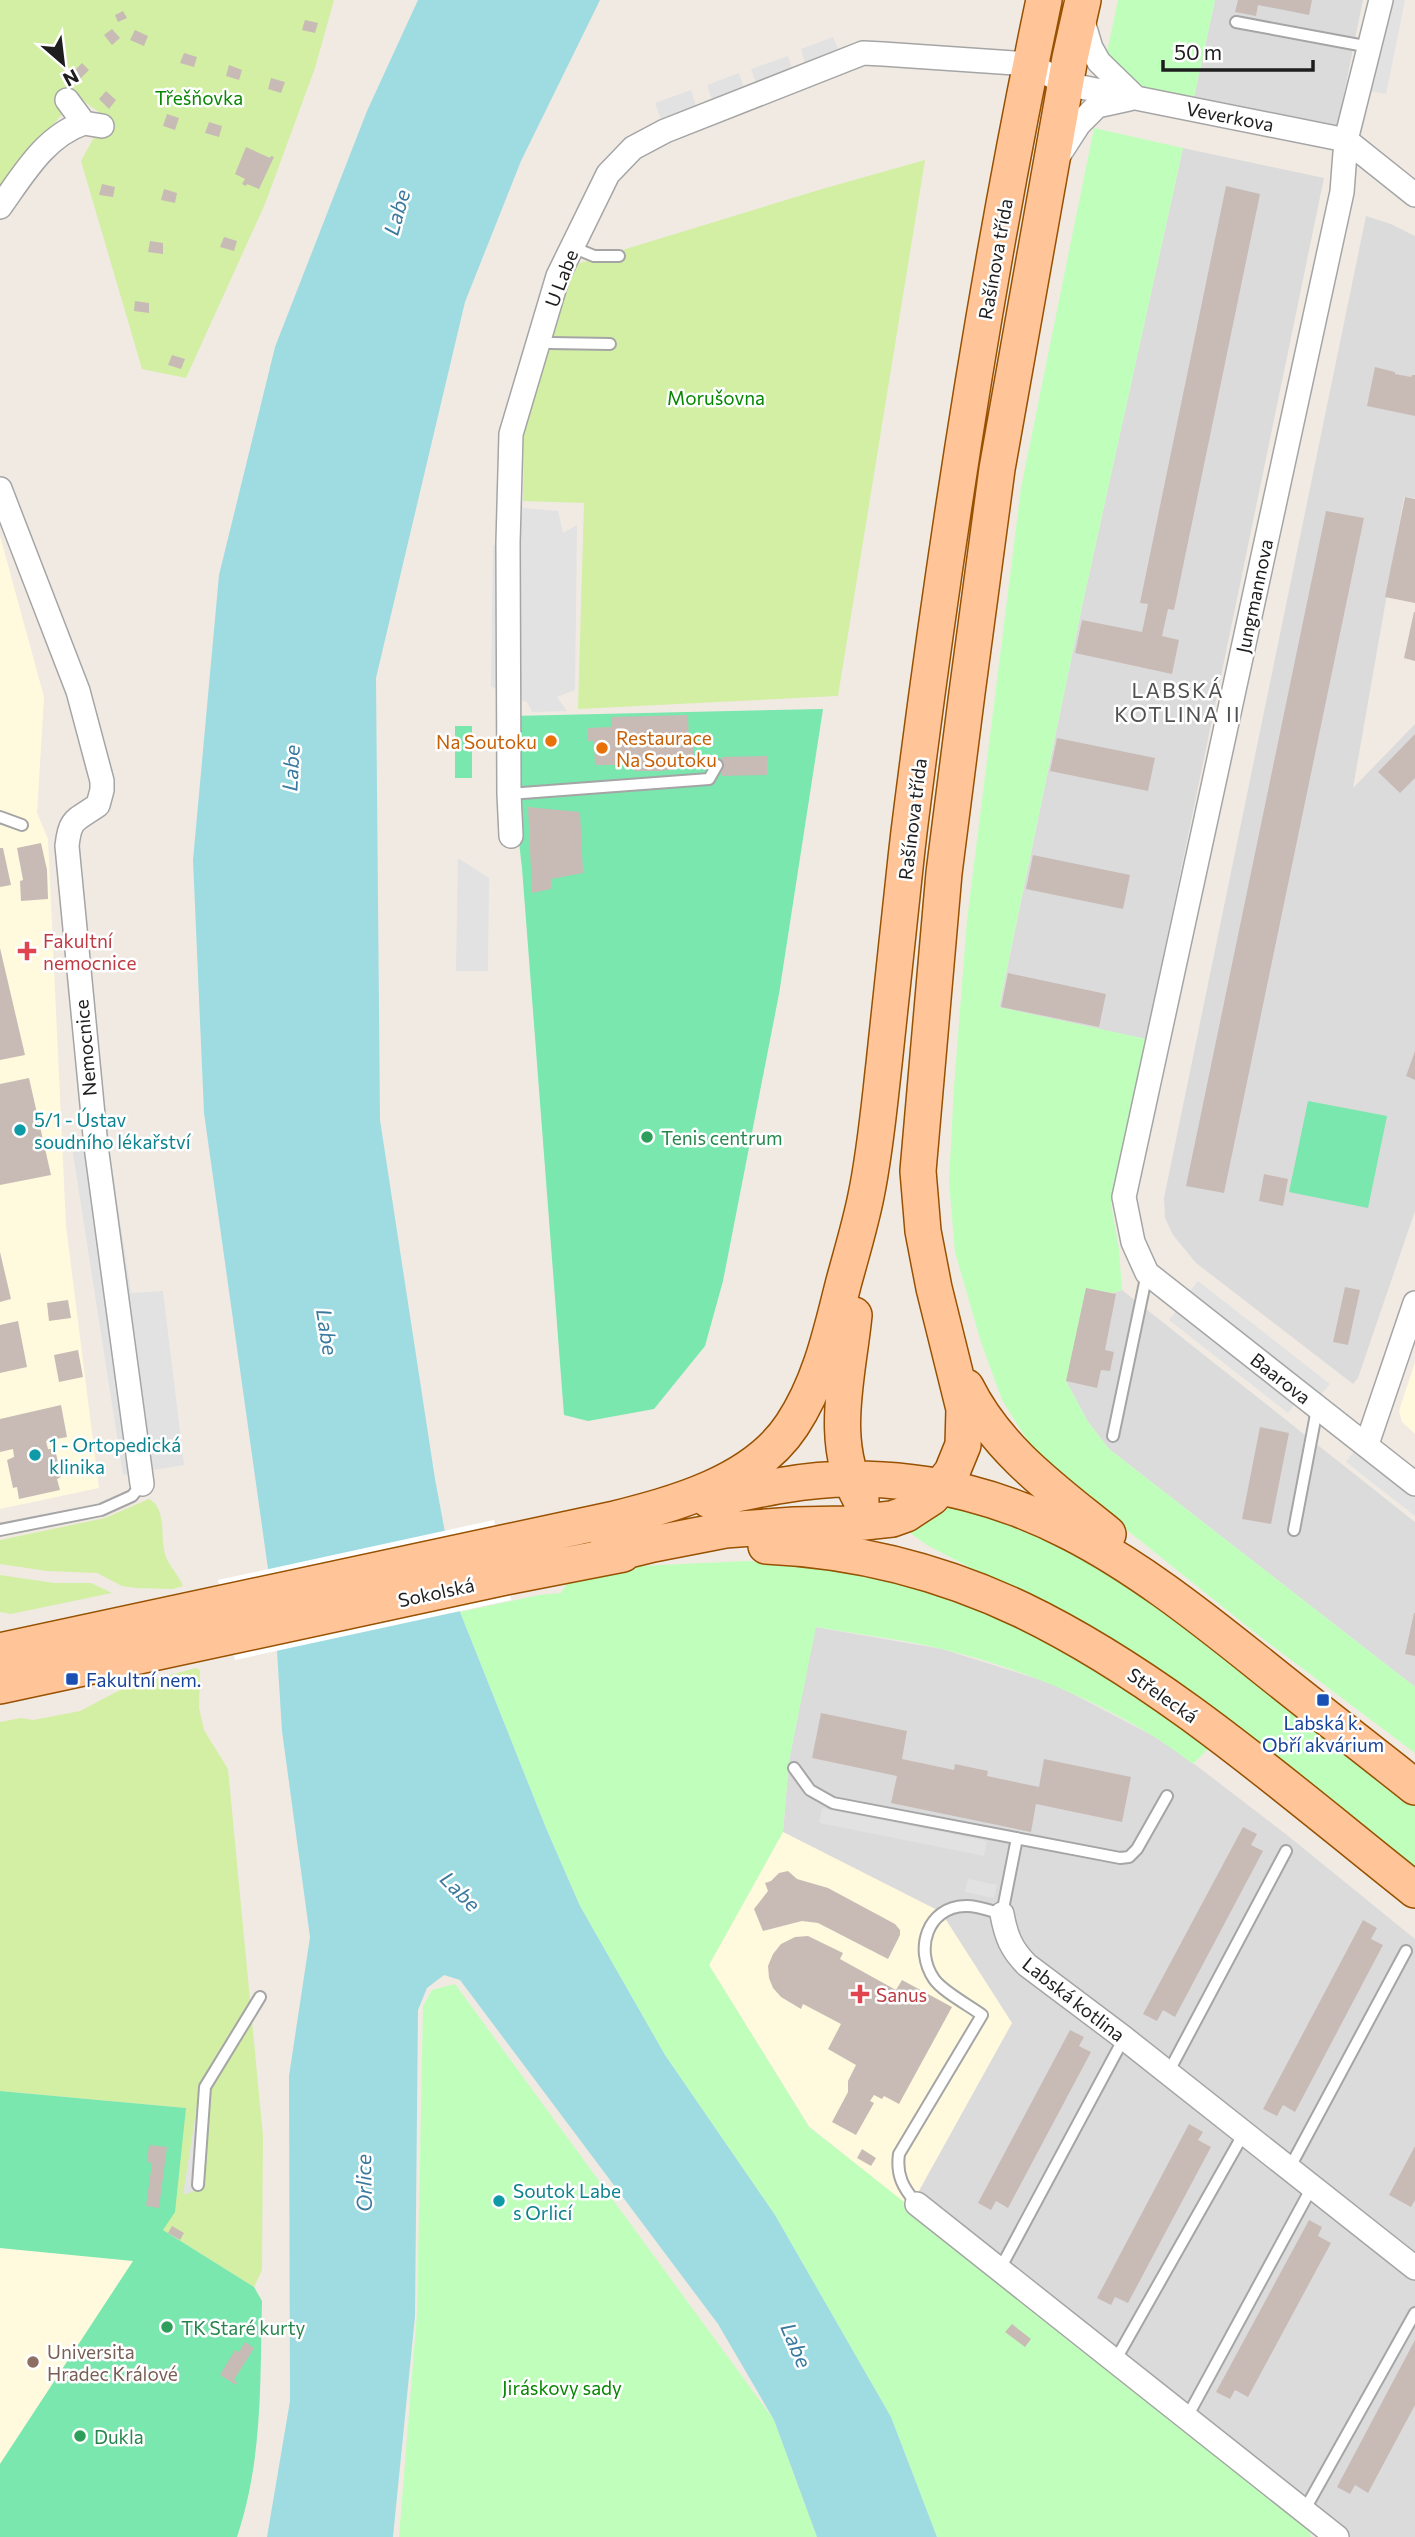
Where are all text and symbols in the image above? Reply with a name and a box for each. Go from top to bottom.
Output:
north arrow [28,28,98,98]
scale bar [1163,28,1314,72]
text: 50 m [1174,39,1222,64]
text: N [60,65,83,92]
park label: Třešňovka [155,86,243,109]
street label: Veverkova [1184,96,1276,136]
water label: Labe [378,186,414,238]
street label: Rašínova třída [973,197,1017,321]
street label: U Labe [540,246,582,310]
park label: Morušovna [667,386,765,409]
street label: Jungmannova [1231,537,1277,655]
district label: LABSKÁ KOTLINA II [1114,677,1242,726]
place label: Restaurace Na Soutoku [616,726,717,771]
place label: Na Soutoku [436,730,537,753]
marker: Na Soutoku [543,733,559,749]
marker: Restaurace Na Soutoku [594,740,610,756]
water label: Labe [276,744,304,792]
street label: Rašínova třída [893,757,931,881]
place label: Fakultní nemocnice [43,929,136,974]
marker: Fakultní nemocnice [17,941,37,961]
street label: Nemocnice [69,999,101,1097]
place label: 5/1 - Ústav soudního lékařství [34,1107,192,1153]
marker: 5/1 - Ústav soudního lékařství [12,1122,28,1138]
place label: Tenis centrum [661,1126,783,1149]
marker: Tenis centrum [639,1129,655,1145]
water label: Labe [312,1307,344,1357]
street label: Baarova [1246,1347,1316,1409]
place label: 1 - Ortopedická klinika [49,1433,181,1478]
marker: 1 - Ortopedická klinika [27,1447,43,1463]
street label: Sokolská [396,1573,476,1611]
street label: Střelecká [1123,1663,1203,1727]
place label: Fakultní nem. [86,1668,201,1691]
marker: Fakultní nem. [64,1671,80,1687]
marker: Labská k. Obří akvárium [1315,1692,1331,1708]
place label: Labská k. Obří akvárium [1262,1711,1384,1756]
water label: Labe [436,1866,486,1916]
street label: Labská kotlina [1018,1952,1130,2046]
place label: Sanus [876,1983,927,2006]
marker: Sanus [850,1984,870,2004]
water label: Orlice [350,2154,376,2212]
place label: Soutok Labe s Orlicí [513,2179,621,2224]
marker: Soutok Labe s Orlicí [491,2193,507,2209]
place label: TK Staré kurty [181,2316,305,2339]
marker: TK Staré kurty [159,2319,175,2335]
water label: Labe [776,2319,818,2371]
place label: Universita Hradec Králové [47,2340,178,2385]
marker: Universita Hradec Králové [25,2354,41,2370]
park label: Jiráskovy sady [502,2376,622,2399]
place label: Dukla [94,2425,144,2448]
marker: Dukla [72,2428,88,2444]

